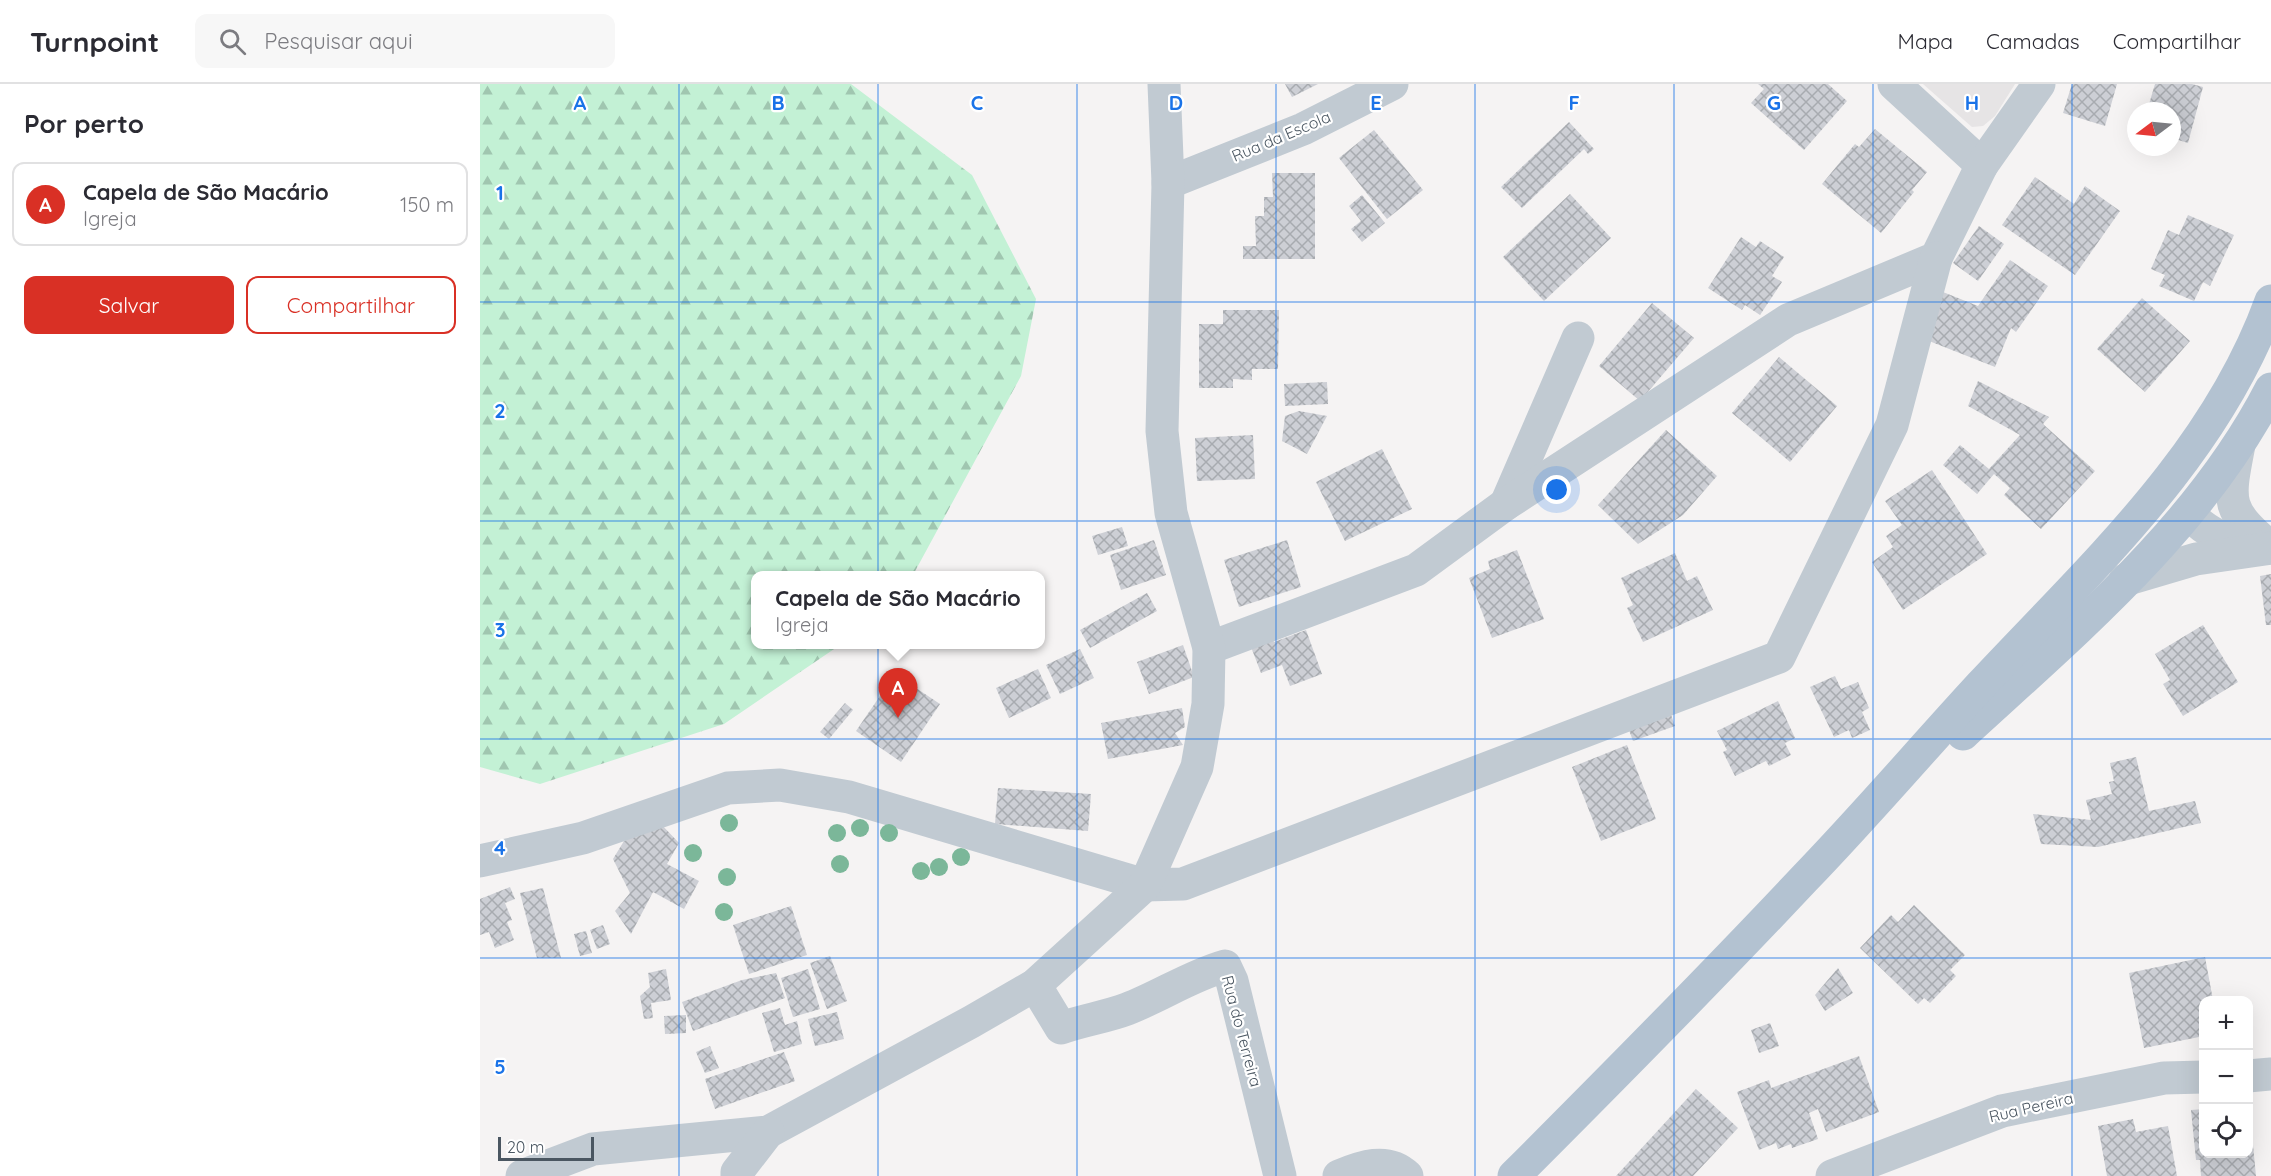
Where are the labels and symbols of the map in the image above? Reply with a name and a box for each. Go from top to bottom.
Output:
text: A [574,90,587,115]
text: B [771,90,785,115]
text: C [971,90,984,115]
text: D [1169,90,1183,115]
text: E [1370,90,1382,115]
text: F [1568,90,1580,115]
text: G [1767,90,1781,115]
text: H [1965,90,1979,115]
north arrow [2127,102,2181,156]
street label: Rua da Escola [1229,106,1333,166]
text: 1 [496,180,504,205]
text: 2 [494,398,506,423]
your location [1542,475,1571,504]
text: 3 [495,617,505,642]
pin: A [878,668,918,718]
text: 4 [494,835,506,860]
street label: Rua do Terreira [1218,973,1266,1089]
text: 5 [494,1054,506,1079]
street label: Rua Pereira [1987,1088,2075,1126]
scale bar [498,1134,594,1162]

